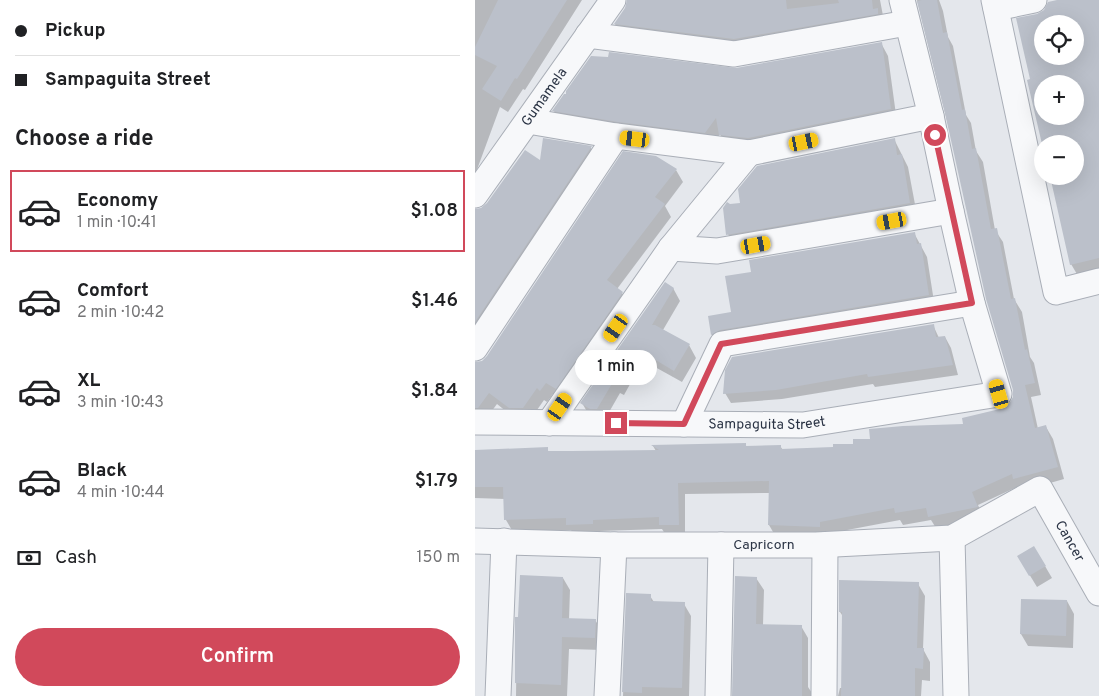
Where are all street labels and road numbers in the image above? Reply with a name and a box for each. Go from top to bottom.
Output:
street label: Gumamela [518,64,571,130]
street label: Sampaguita Street [708,413,827,434]
street label: Cancer [1051,517,1088,565]
street label: Capricorn [733,537,795,554]

